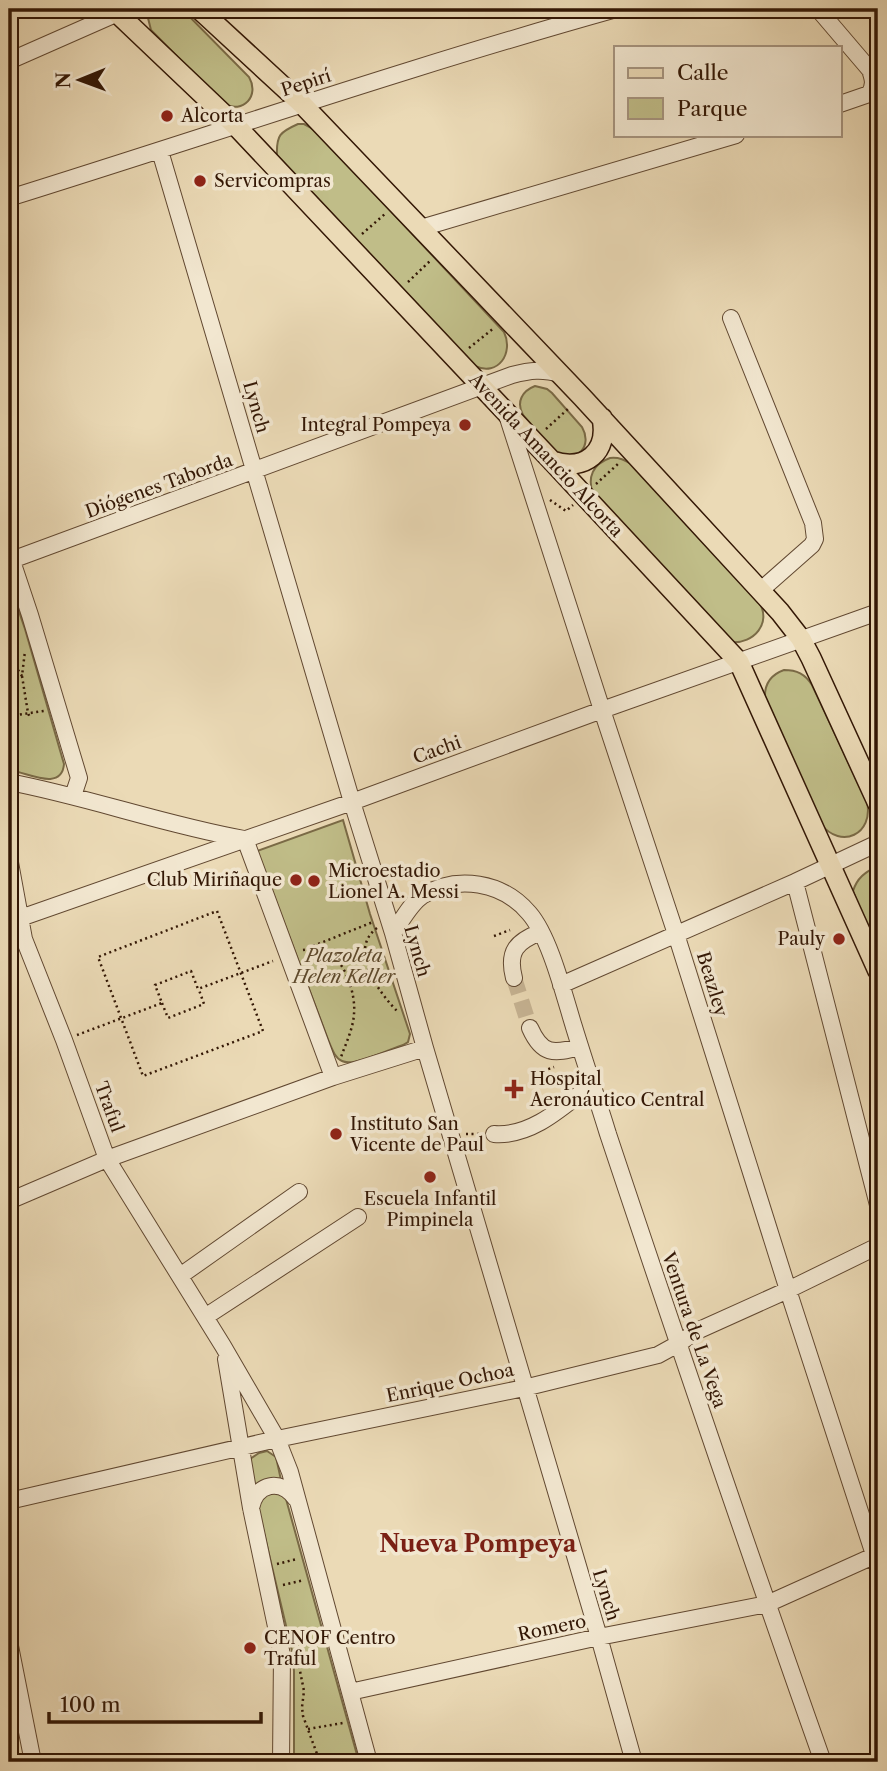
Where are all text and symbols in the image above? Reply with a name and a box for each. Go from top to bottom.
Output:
north arrow [46,46,116,116]
legend [614,46,842,136]
text: Calle [677,60,729,85]
street label: Pepirí [278,64,334,101]
text: N [52,72,75,89]
text: Parque [677,96,748,121]
place label: Alcorta [180,105,244,127]
marker: Alcorta [159,108,175,124]
place label: Servicompras [214,170,331,192]
marker: Servicompras [192,173,208,189]
street label: Avenida Amancio Alcorta [464,368,628,542]
street label: Lynch [238,379,274,435]
place label: Integral Pompeya [301,414,451,436]
marker: Integral Pompeya [457,417,473,433]
street label: Diógenes Taborda [82,449,236,523]
street label: Cachi [410,731,465,769]
place label: Microestadio Lionel A. Messi [328,860,459,903]
place label: Club Miriñaque [147,869,282,891]
marker: Club Miriñaque [288,872,304,888]
marker: Microestadio Lionel A. Messi [306,873,322,889]
street label: Lynch [399,923,435,979]
place label: Pauly [778,928,826,950]
marker: Pauly [831,931,847,947]
park label: Plazoleta Helen Keller [291,945,397,988]
street label: Beazley [692,949,733,1020]
place label: Hospital Aeronáutico Central [529,1068,704,1111]
street label: Traful [90,1079,128,1135]
marker: Hospital Aeronáutico Central [504,1079,524,1099]
place label: Instituto San Vicente de Paul [349,1113,484,1156]
marker: Instituto San Vicente de Paul [328,1126,344,1142]
marker: Escuela Infantil Pimpinela [422,1169,438,1185]
place label: Escuela Infantil Pimpinela [364,1188,496,1231]
street label: Ventura de La Vega [657,1248,731,1411]
street label: Enrique Ochoa [384,1359,516,1407]
district label: Nueva Pompeya [379,1529,578,1558]
street label: Lynch [588,1567,624,1623]
street label: Romero [516,1610,588,1646]
place label: CENOF Centro Traful [264,1627,396,1670]
marker: CENOF Centro Traful [242,1640,258,1656]
scale bar [49,1680,261,1724]
text: 100 m [60,1692,121,1717]

